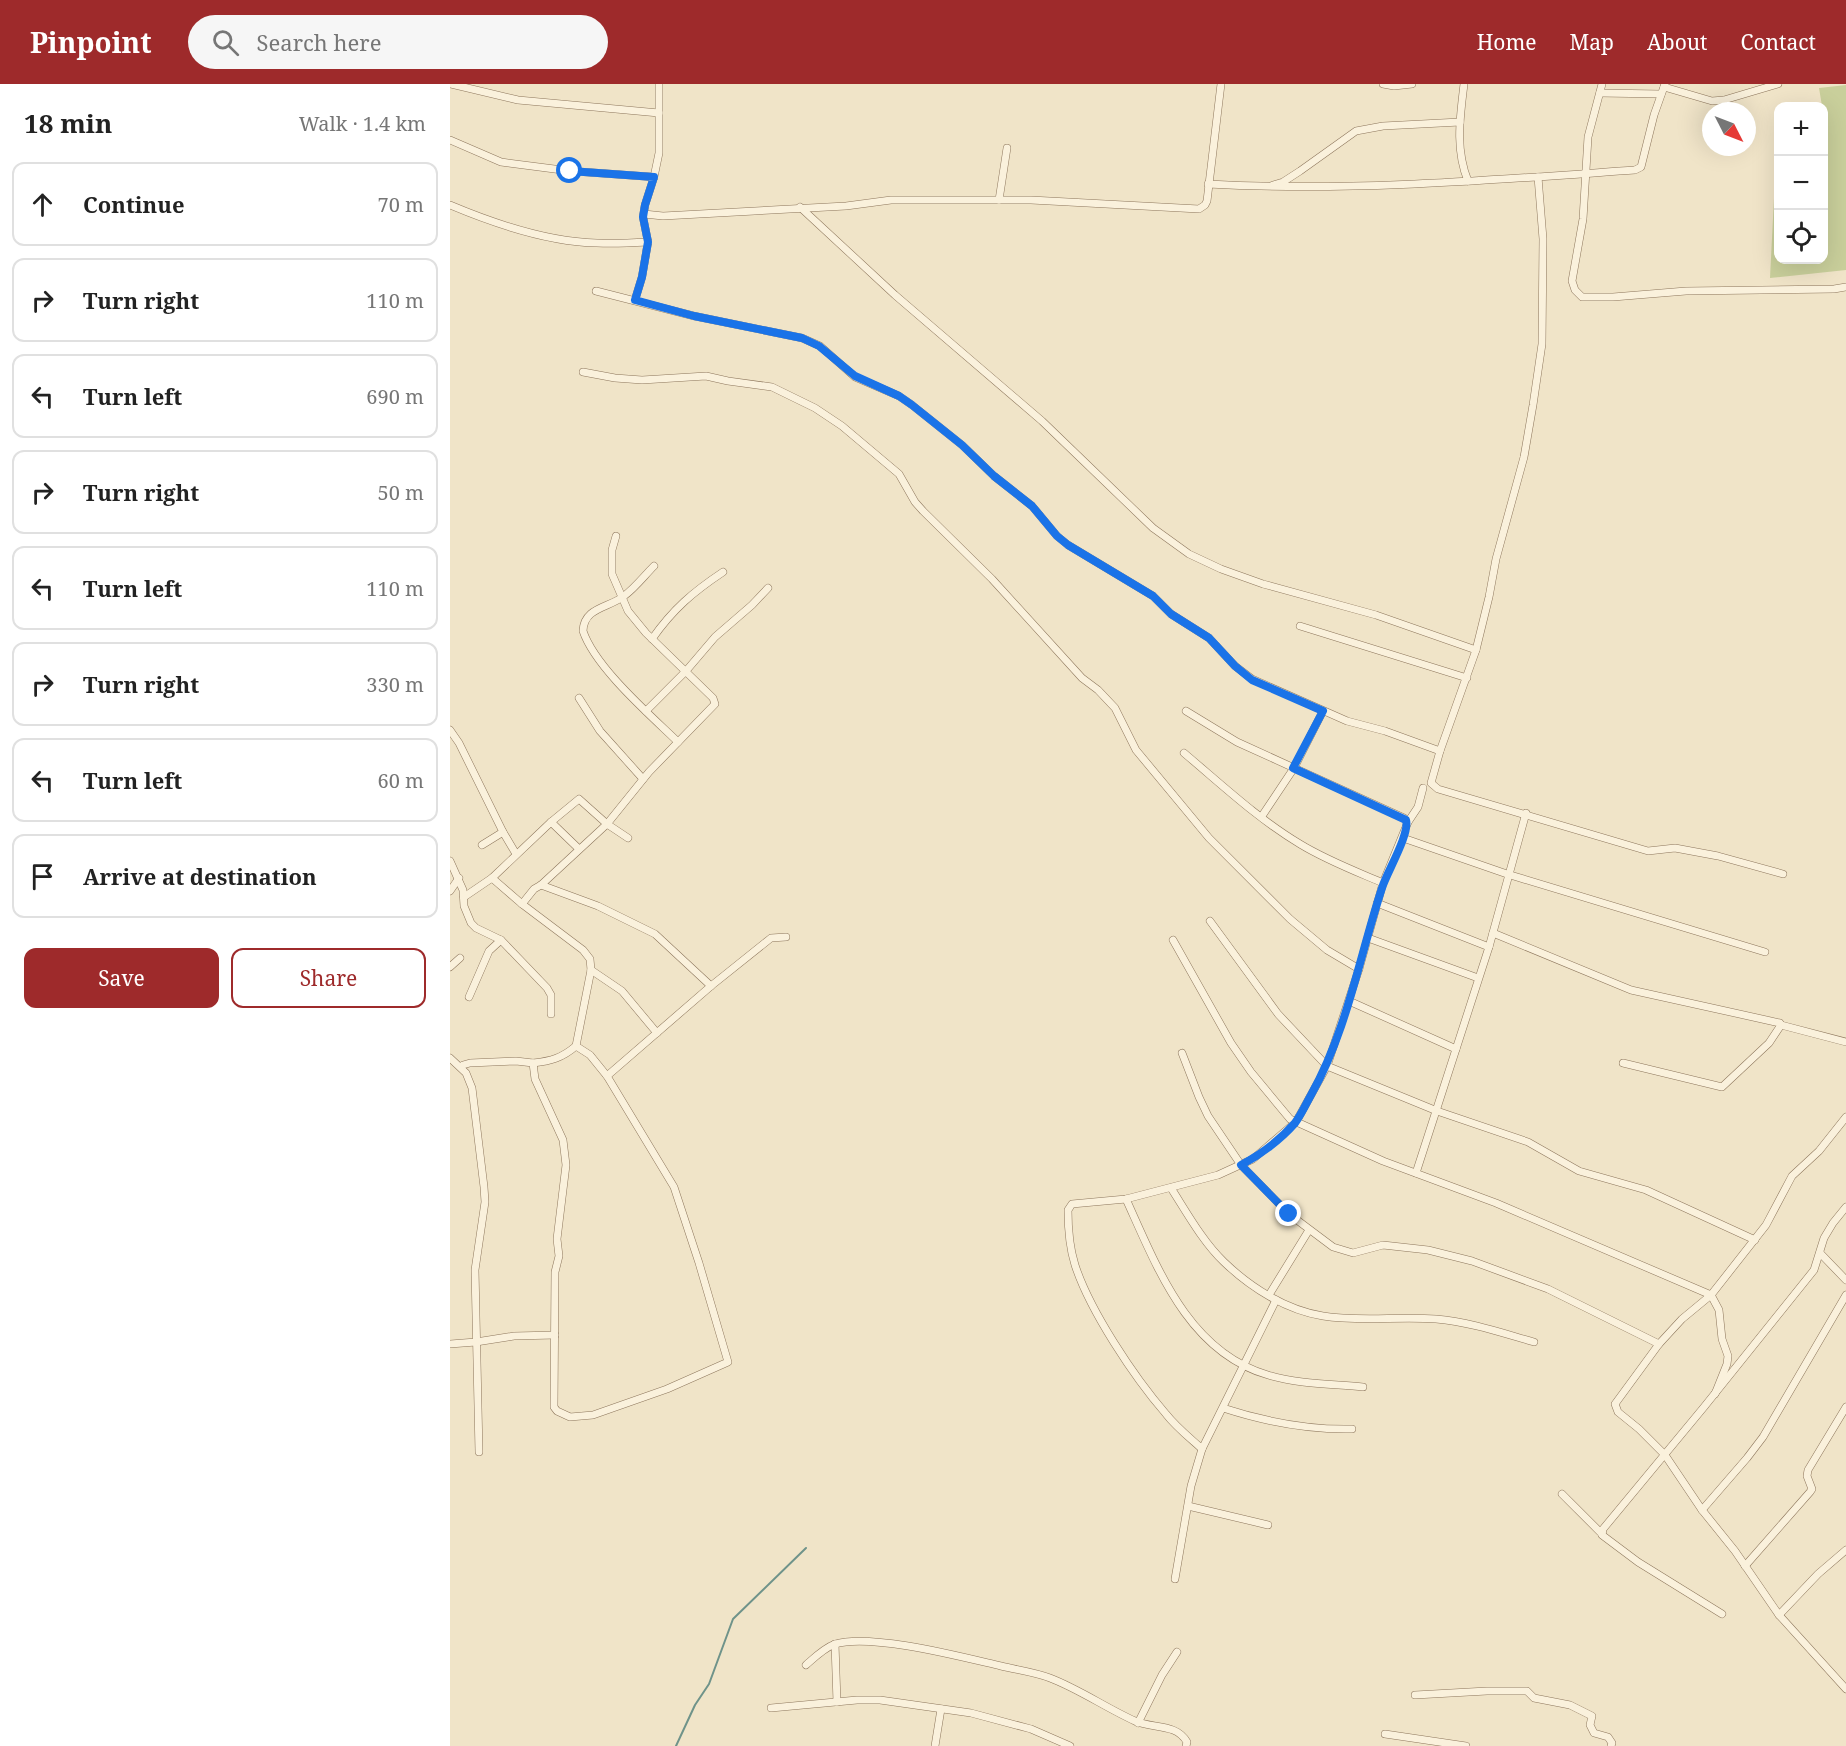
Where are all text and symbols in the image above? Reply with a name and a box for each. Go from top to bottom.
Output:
search box [188,15,608,69]
text: Pinpoint [30,23,152,61]
icon: search [209,26,242,59]
text: Search here [257,27,381,57]
text: Home [1477,28,1537,56]
text: Map [1570,28,1614,56]
text: About [1647,28,1708,56]
text: Contact [1741,28,1816,56]
north arrow [1702,102,1756,156]
map controls [1774,102,1828,264]
button: + [1774,102,1828,156]
text: 18 min [24,105,112,141]
text: Walk · 1.4 km [299,110,426,137]
button: − [1774,156,1828,210]
route start [556,157,582,183]
icon: ahead [26,188,59,221]
text: Continue [83,189,185,219]
text: 70 m [378,191,424,218]
button: locate [1774,210,1828,264]
icon: right [26,284,59,317]
text: Turn right [83,285,199,315]
text: 110 m [366,287,424,314]
icon: left [26,380,59,413]
text: Turn left [83,381,182,411]
text: 690 m [366,383,424,410]
icon: right [26,476,59,509]
text: Turn right [83,477,199,507]
text: 50 m [378,479,424,506]
icon: left [26,572,59,605]
text: Turn left [83,573,182,603]
text: 110 m [366,575,424,602]
icon: right [26,668,59,701]
text: Turn right [83,669,199,699]
text: 330 m [366,671,424,698]
icon: left [26,764,59,797]
text: Turn left [83,765,182,795]
text: 60 m [378,767,424,794]
icon: arrive [26,860,59,893]
text: Arrive at destination [83,861,317,891]
button: Save [24,948,219,1008]
button: Share [231,948,426,1008]
route end [1275,1200,1301,1226]

